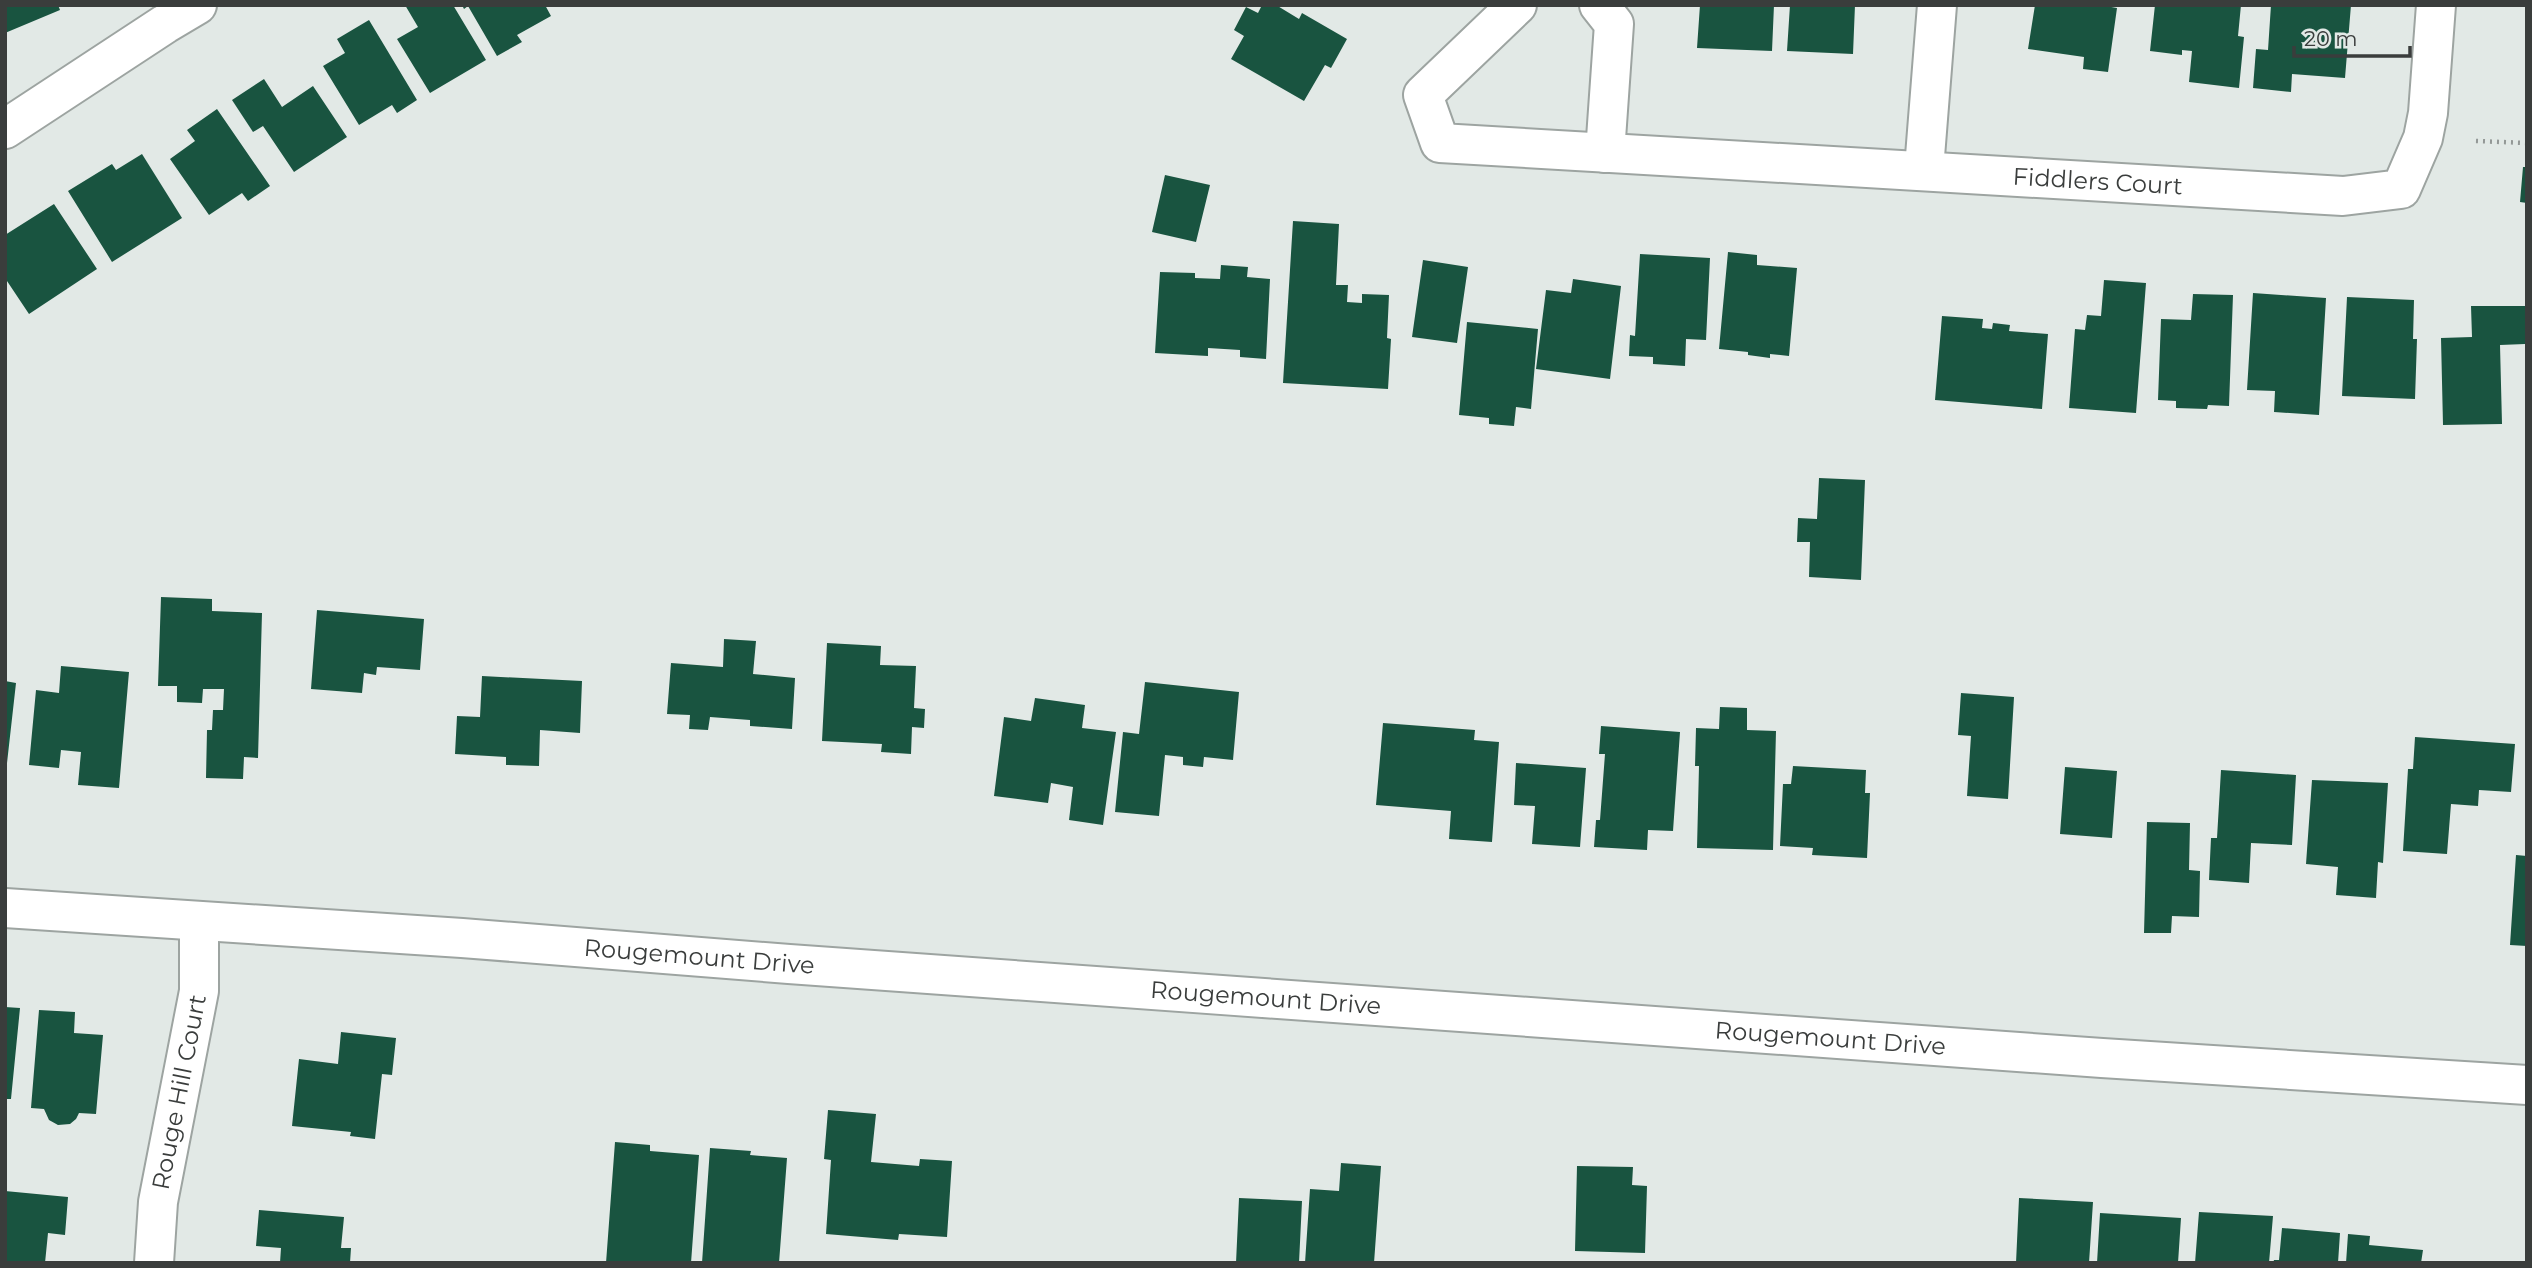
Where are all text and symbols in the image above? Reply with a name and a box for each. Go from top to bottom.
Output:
scale bar [2294,14,2410,58]
text: 20 m [2304,26,2358,51]
street label: Fiddlers Court [2012,162,2184,201]
street label: Rougemount Drive [583,933,816,980]
street label: Rougemount Drive [1149,975,1382,1020]
street label: Rouge Hill Court [146,992,212,1192]
street label: Rougemount Drive [1714,1015,1947,1061]

